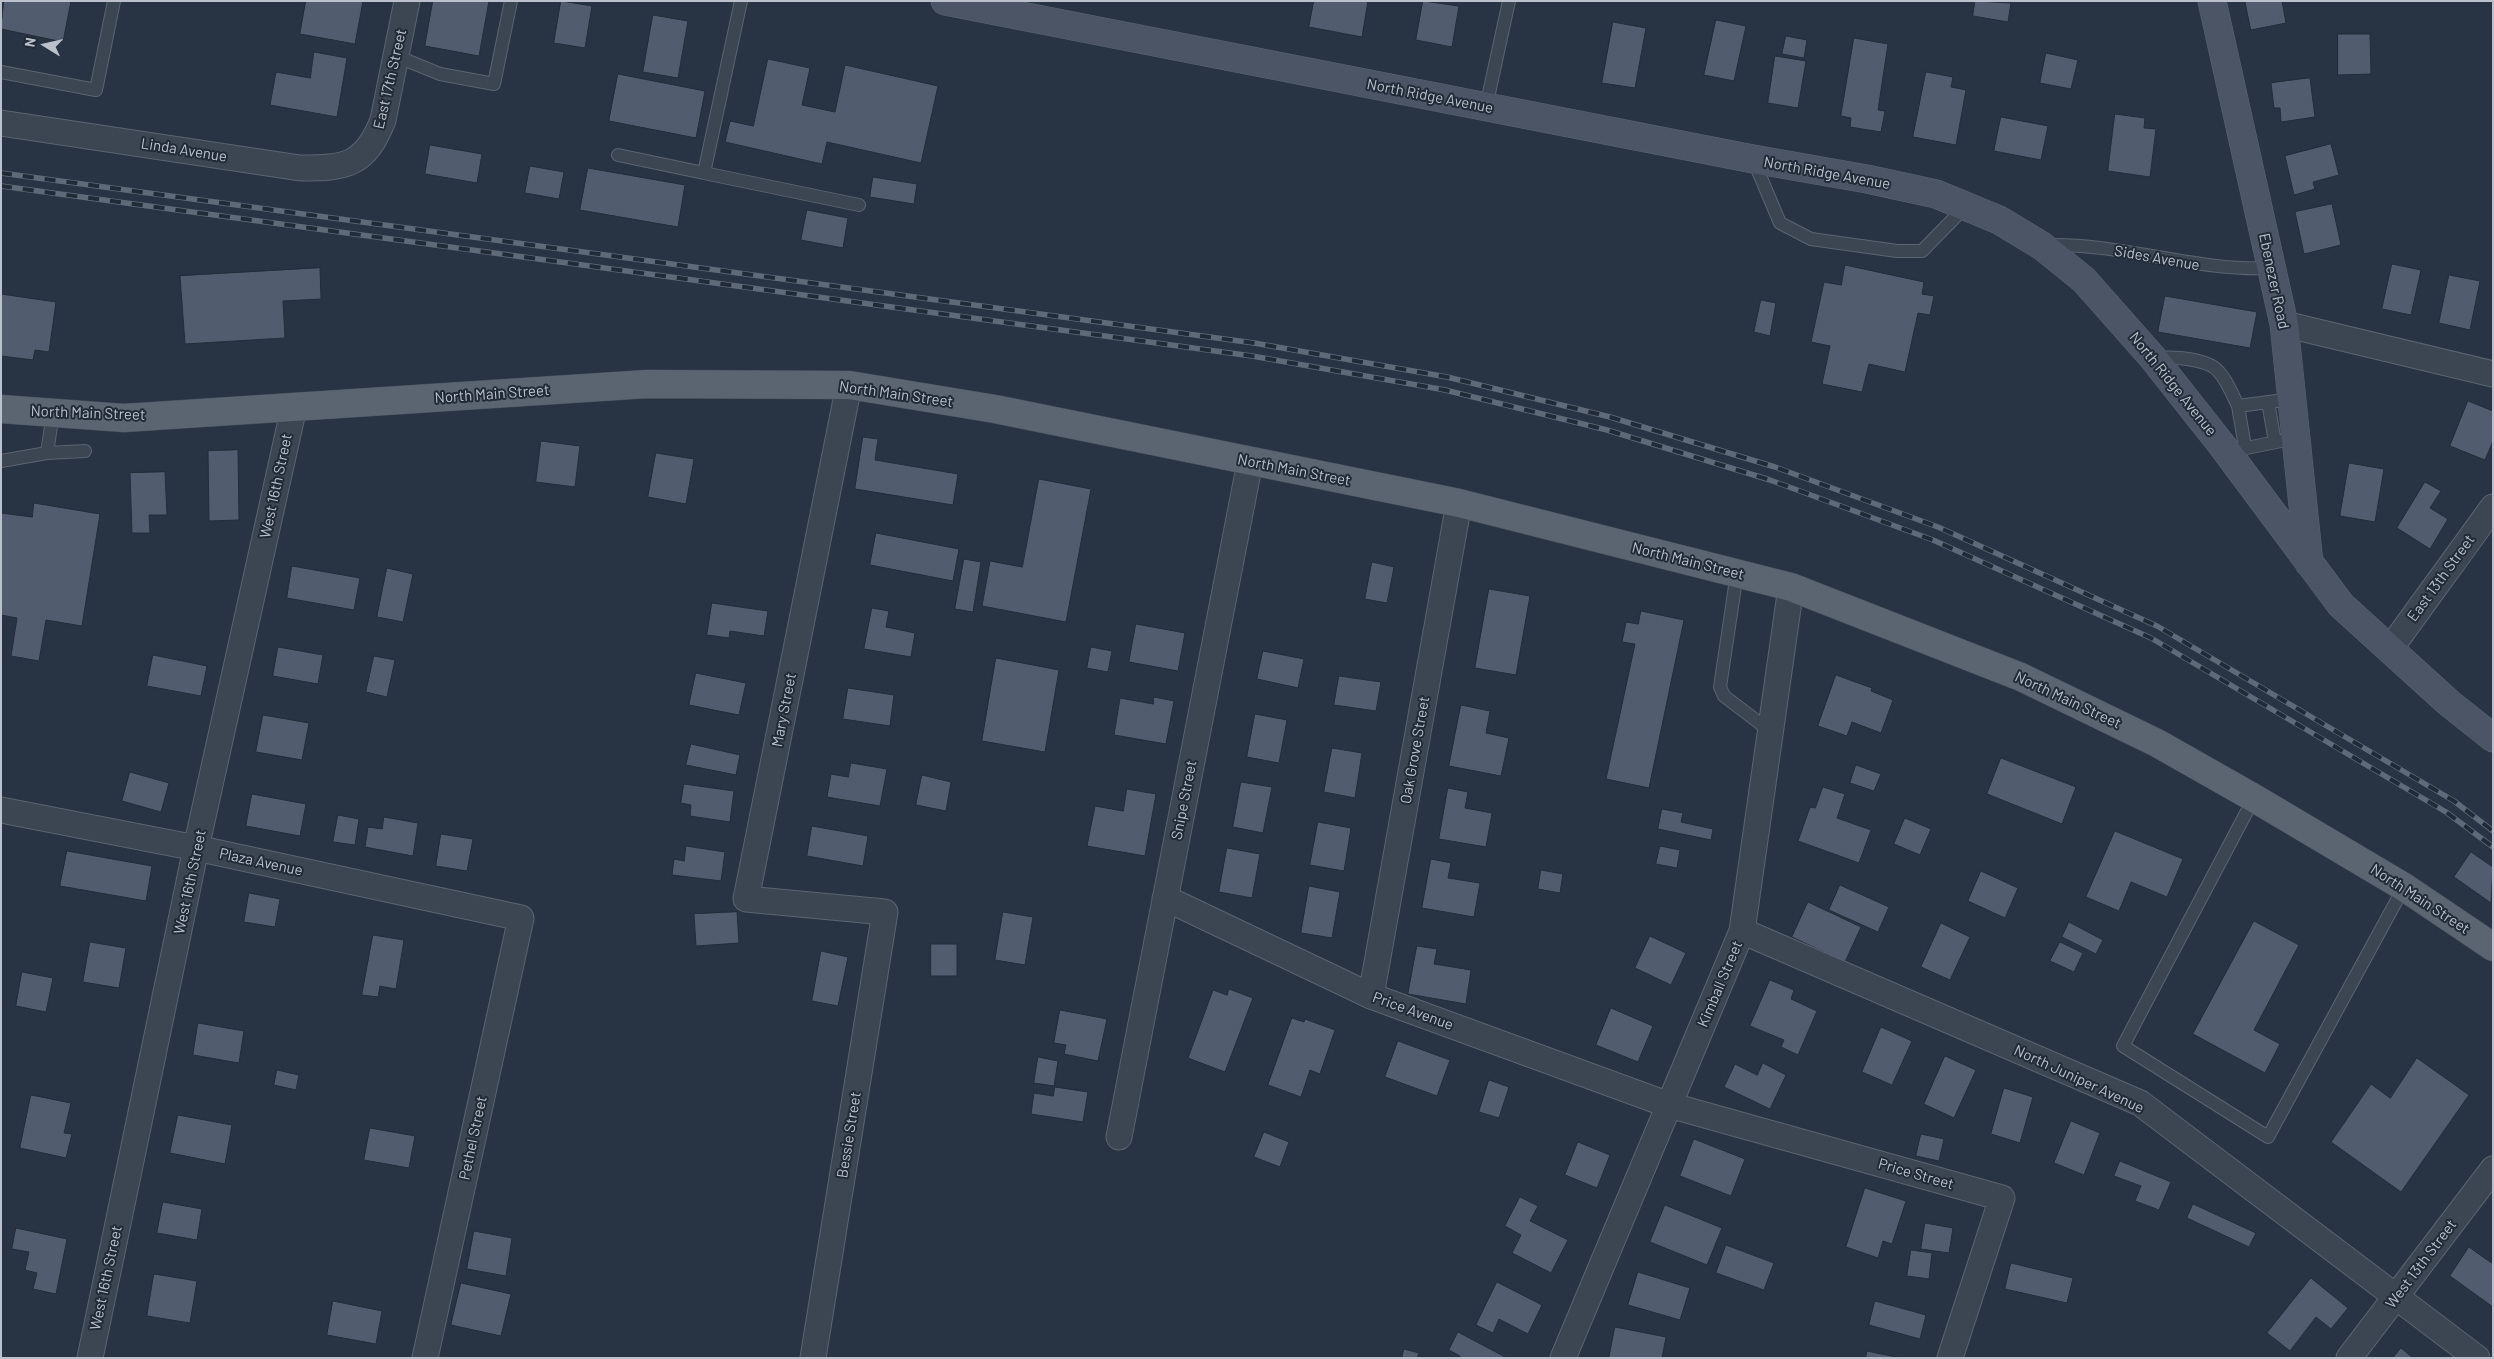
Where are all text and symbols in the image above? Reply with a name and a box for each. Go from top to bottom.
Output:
north arrow [20,20,70,70]
street label: East 17th Street [370,27,410,131]
text: N [21,36,39,48]
street label: North Ridge Avenue [1365,75,1495,117]
street label: Linda Avenue [140,134,228,166]
street label: North Ridge Avenue [1762,153,1892,193]
street label: Ebenezer Road [2255,231,2293,331]
street label: Sides Avenue [2113,242,2201,274]
street label: North Ridge Avenue [2126,328,2220,440]
street label: North Main Street [838,377,954,411]
street label: North Main Street [434,381,550,407]
street label: North Main Street [30,402,146,424]
street label: West 16th Street [256,432,296,540]
street label: North Main Street [1236,450,1352,490]
street label: East 13th Street [2403,531,2479,625]
street label: North Main Street [1630,538,1746,584]
street label: North Main Street [2012,668,2124,732]
street label: Mary Street [768,671,800,749]
street label: Oak Grove Street [1397,695,1433,805]
street label: Snipe Street [1167,759,1201,841]
street label: West 16th Street [170,828,210,936]
street label: Plaza Avenue [218,844,304,880]
street label: North Main Street [2367,860,2473,938]
street label: Kimball Street [1694,938,1746,1030]
street label: Price Avenue [1370,988,1456,1034]
street label: North Juniper Avenue [2011,1041,2147,1117]
street label: Bessie Street [833,1091,865,1179]
street label: Pethel Street [455,1094,491,1182]
street label: Price Street [1876,1155,1956,1193]
street label: West 13th Street [2382,1216,2460,1312]
street label: West 16th Street [86,1224,126,1332]

